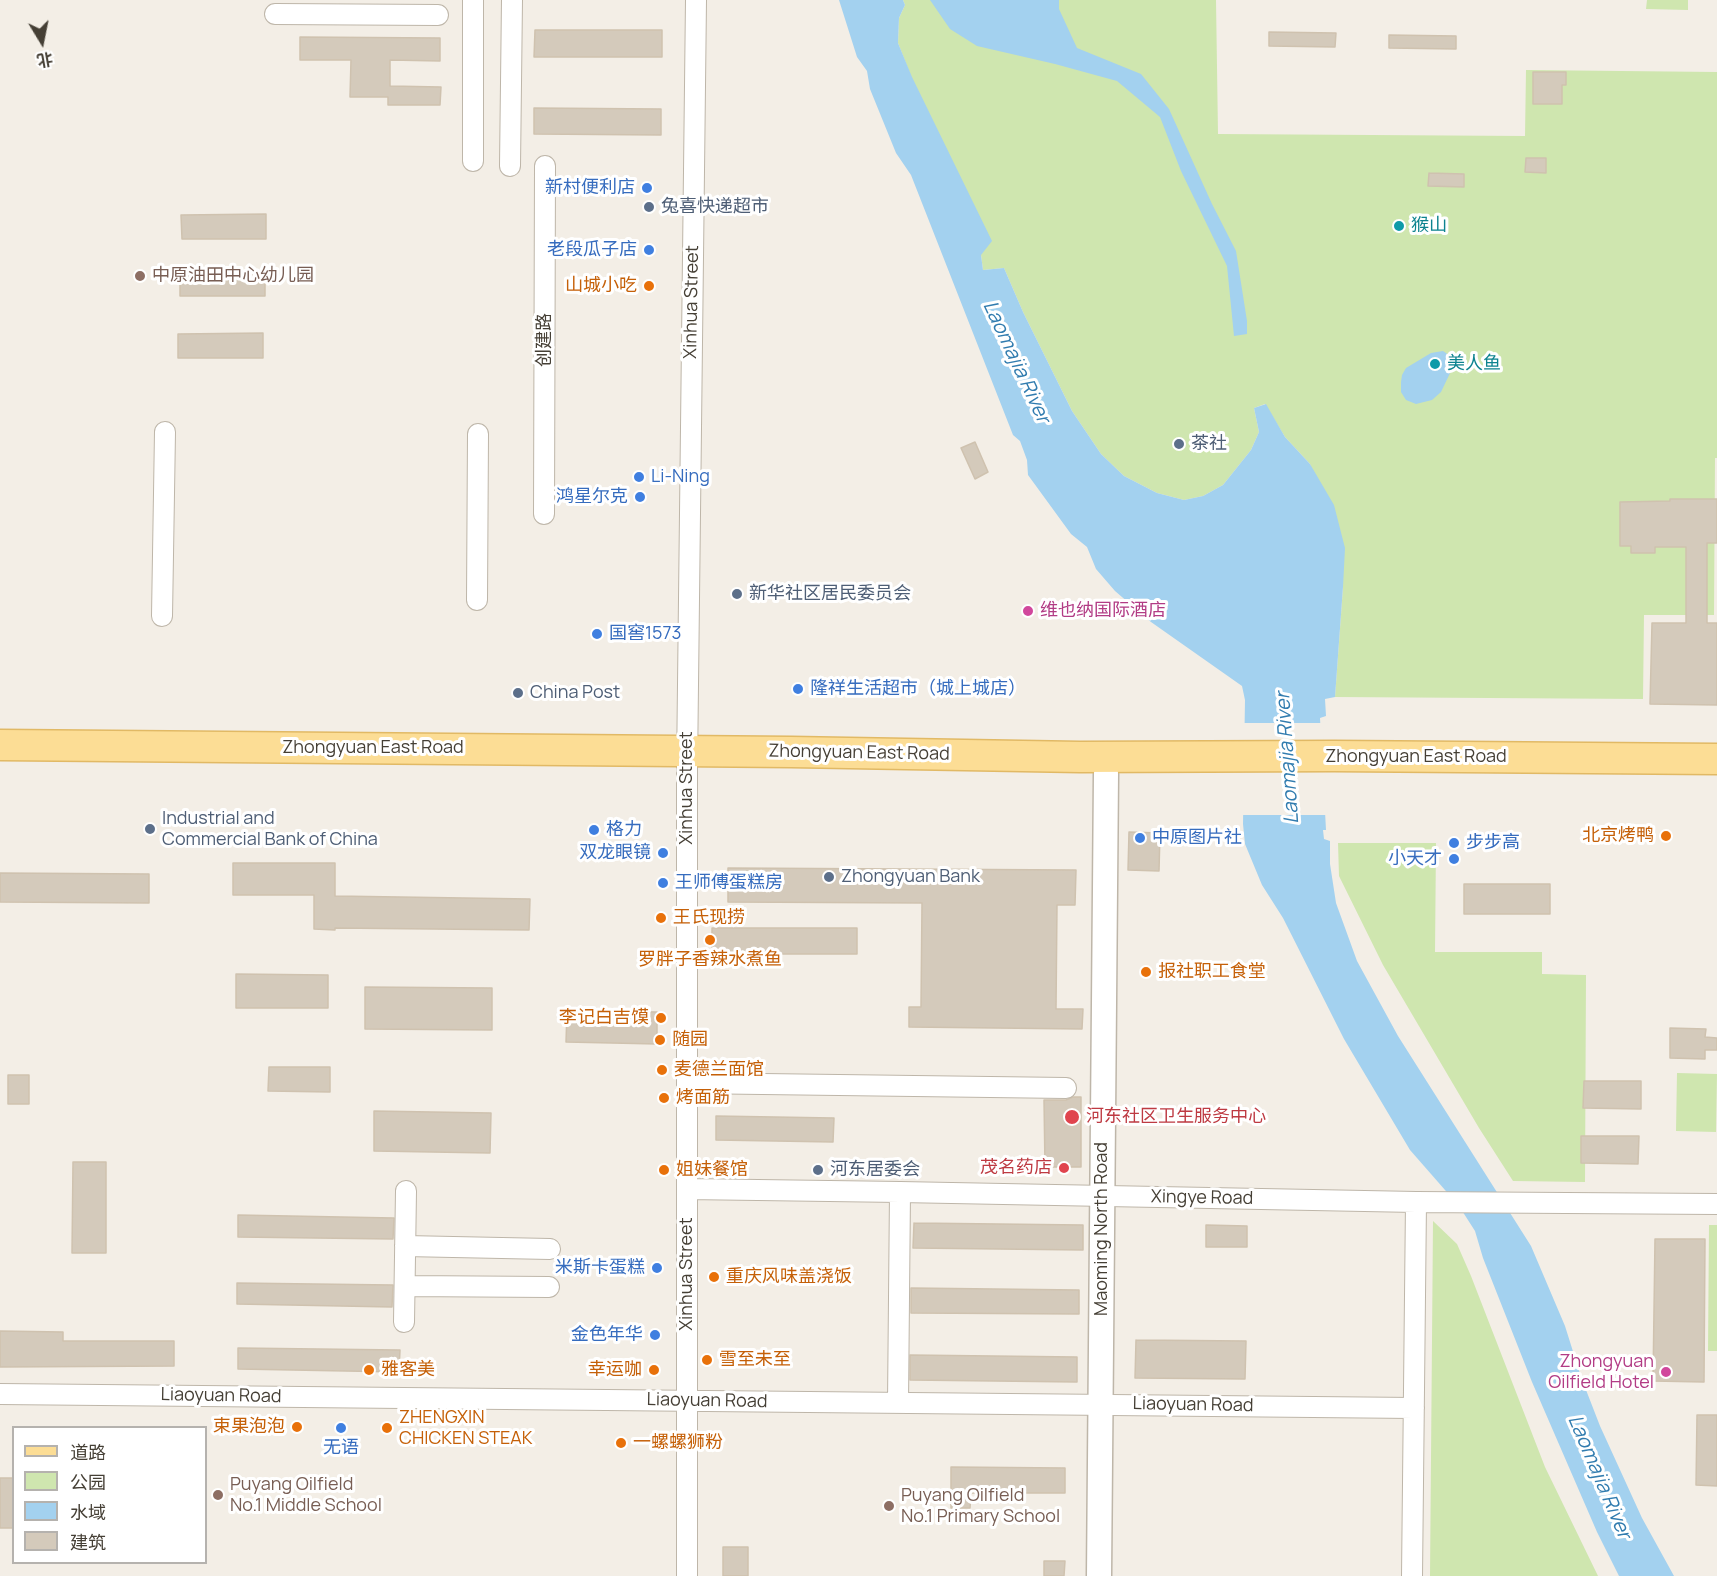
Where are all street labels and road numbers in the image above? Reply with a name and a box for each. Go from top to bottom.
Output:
street label: Xinhua Street [680,245,704,359]
street label: 创建路 [534,313,556,367]
street label: Xinhua Street [676,731,698,845]
street label: Zhongyuan East Road [282,737,464,759]
street label: Zhongyuan East Road [768,741,950,765]
street label: Zhongyuan East Road [1325,746,1507,768]
street label: Maoming North Road [1091,1142,1113,1316]
street label: Xingye Road [1151,1186,1253,1210]
street label: Xinhua Street [676,1217,698,1331]
street label: Liaoyuan Road [160,1384,282,1408]
street label: Liaoyuan Road [646,1389,768,1413]
street label: Liaoyuan Road [1132,1393,1254,1417]

